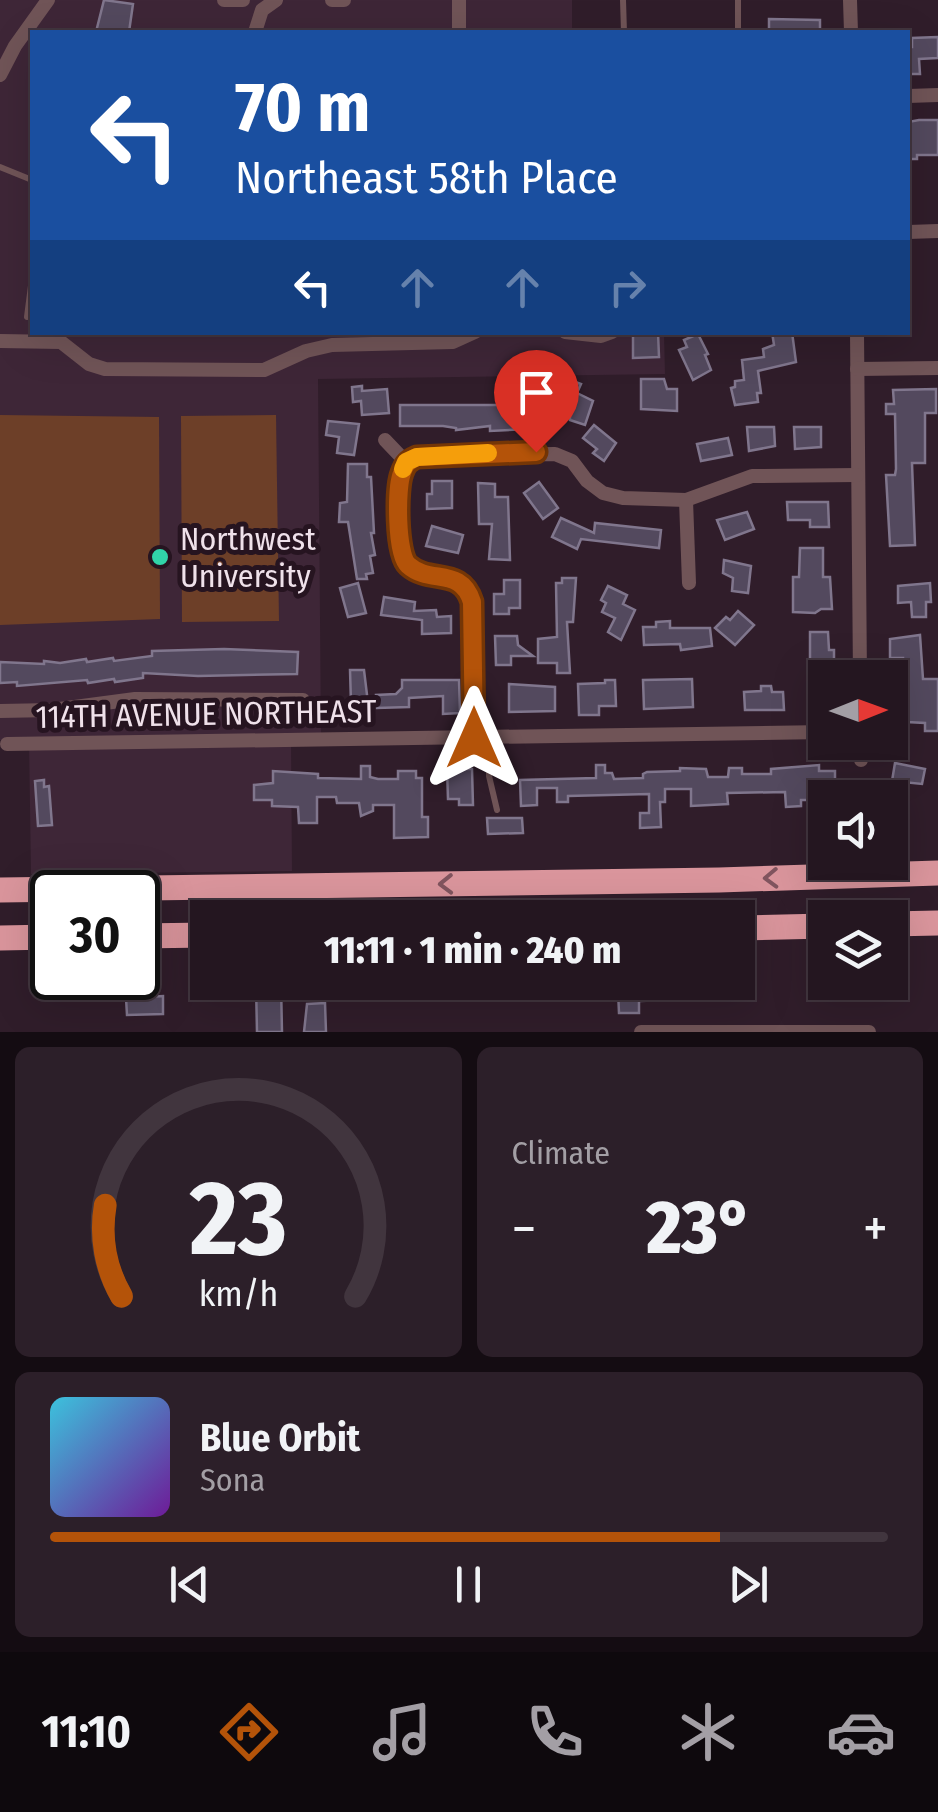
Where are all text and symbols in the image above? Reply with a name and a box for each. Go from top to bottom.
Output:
text: 70 m [235,66,370,150]
icon: left [70,70,200,200]
text: Northeast 58th Place [235,151,618,205]
icon: left [285,260,340,315]
icon: ahead [390,260,445,315]
icon: ahead [495,260,550,315]
icon: right [600,260,655,315]
pin [494,350,579,453]
icon: arrive [509,365,564,420]
place label: Northwest University [180,520,316,595]
marker: Northwest University [149,546,171,568]
north arrow [808,660,908,760]
map controls [808,660,908,1000]
position arrow [422,686,526,790]
street label: 114TH AVENUE NORTHEAST [35,692,377,736]
button: sound [808,780,908,880]
one-way arrow [762,867,778,888]
speed limit sign: 30 [30,870,160,1000]
one-way arrow [437,873,453,894]
button: layers [808,900,908,1000]
text: 11:11 · 1 min · 240 m [324,927,621,973]
text: Climate [512,1134,610,1172]
text: 23 [189,1157,287,1282]
text: 23° [647,1183,753,1273]
text: − [512,1196,536,1262]
text: + [863,1196,888,1262]
text: km/h [198,1273,278,1315]
text: Blue Orbit [200,1415,360,1461]
text: Sona [200,1461,265,1499]
icon: previous [162,1557,217,1612]
icon: pause [441,1557,496,1612]
icon: next [721,1557,776,1612]
icon: directions [214,1697,284,1767]
icon: music [367,1697,437,1767]
icon: phone [520,1697,590,1767]
icon: climate [673,1697,743,1767]
icon: car [826,1697,896,1767]
text: 11:10 [42,1705,131,1759]

